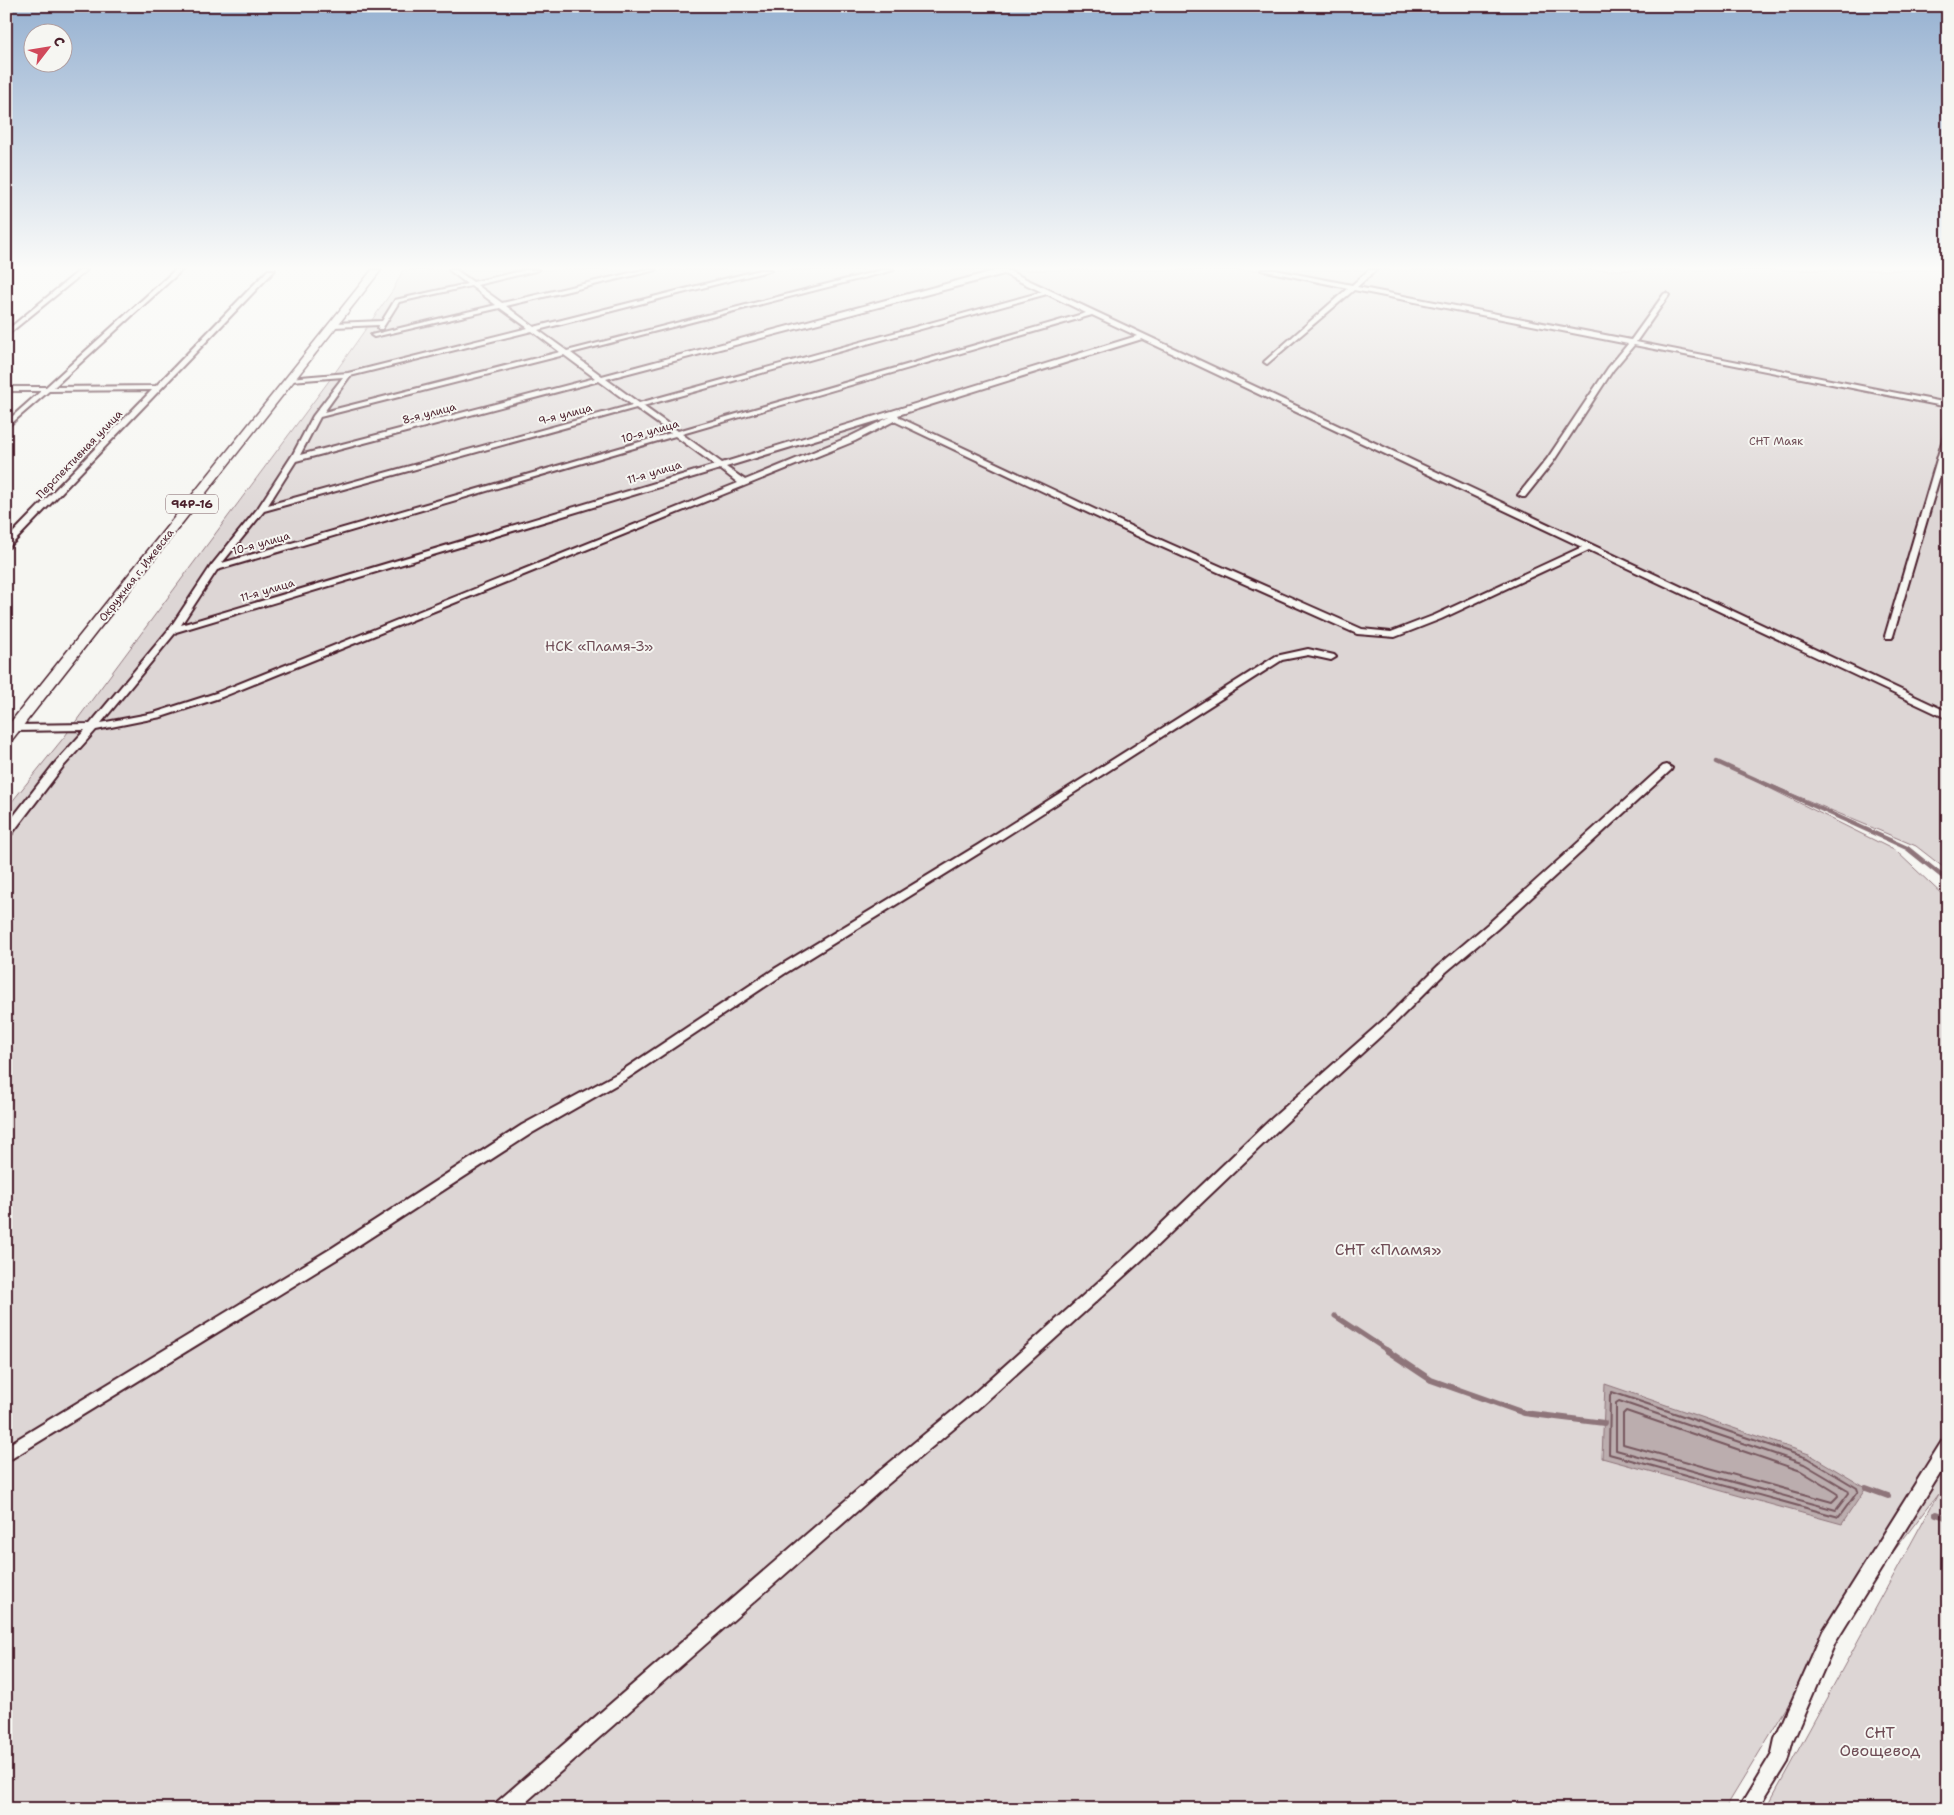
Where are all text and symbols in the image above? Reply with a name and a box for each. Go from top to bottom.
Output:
north arrow [22,22,72,72]
text: С [49,33,69,50]
street label: 8-я улица [401,399,458,428]
street label: 9-я улица [537,400,594,429]
street label: Перспективная улица [33,407,126,502]
street label: 10-я улица [620,416,681,447]
park label: СНТ Маяк [1749,434,1803,449]
street label: 11-я улица [625,457,683,488]
road number: 94Р-16 [166,494,218,514]
street label: Окружная г. Ижевска [95,526,177,625]
street label: 10-я улица [231,528,292,559]
street label: 11-я улица [238,575,296,606]
park label: НСК «Пламя-3» [545,637,653,655]
park label: СНТ «Пламя» [1335,1239,1441,1260]
park label: СНТ Овощевод [1840,1722,1920,1761]

